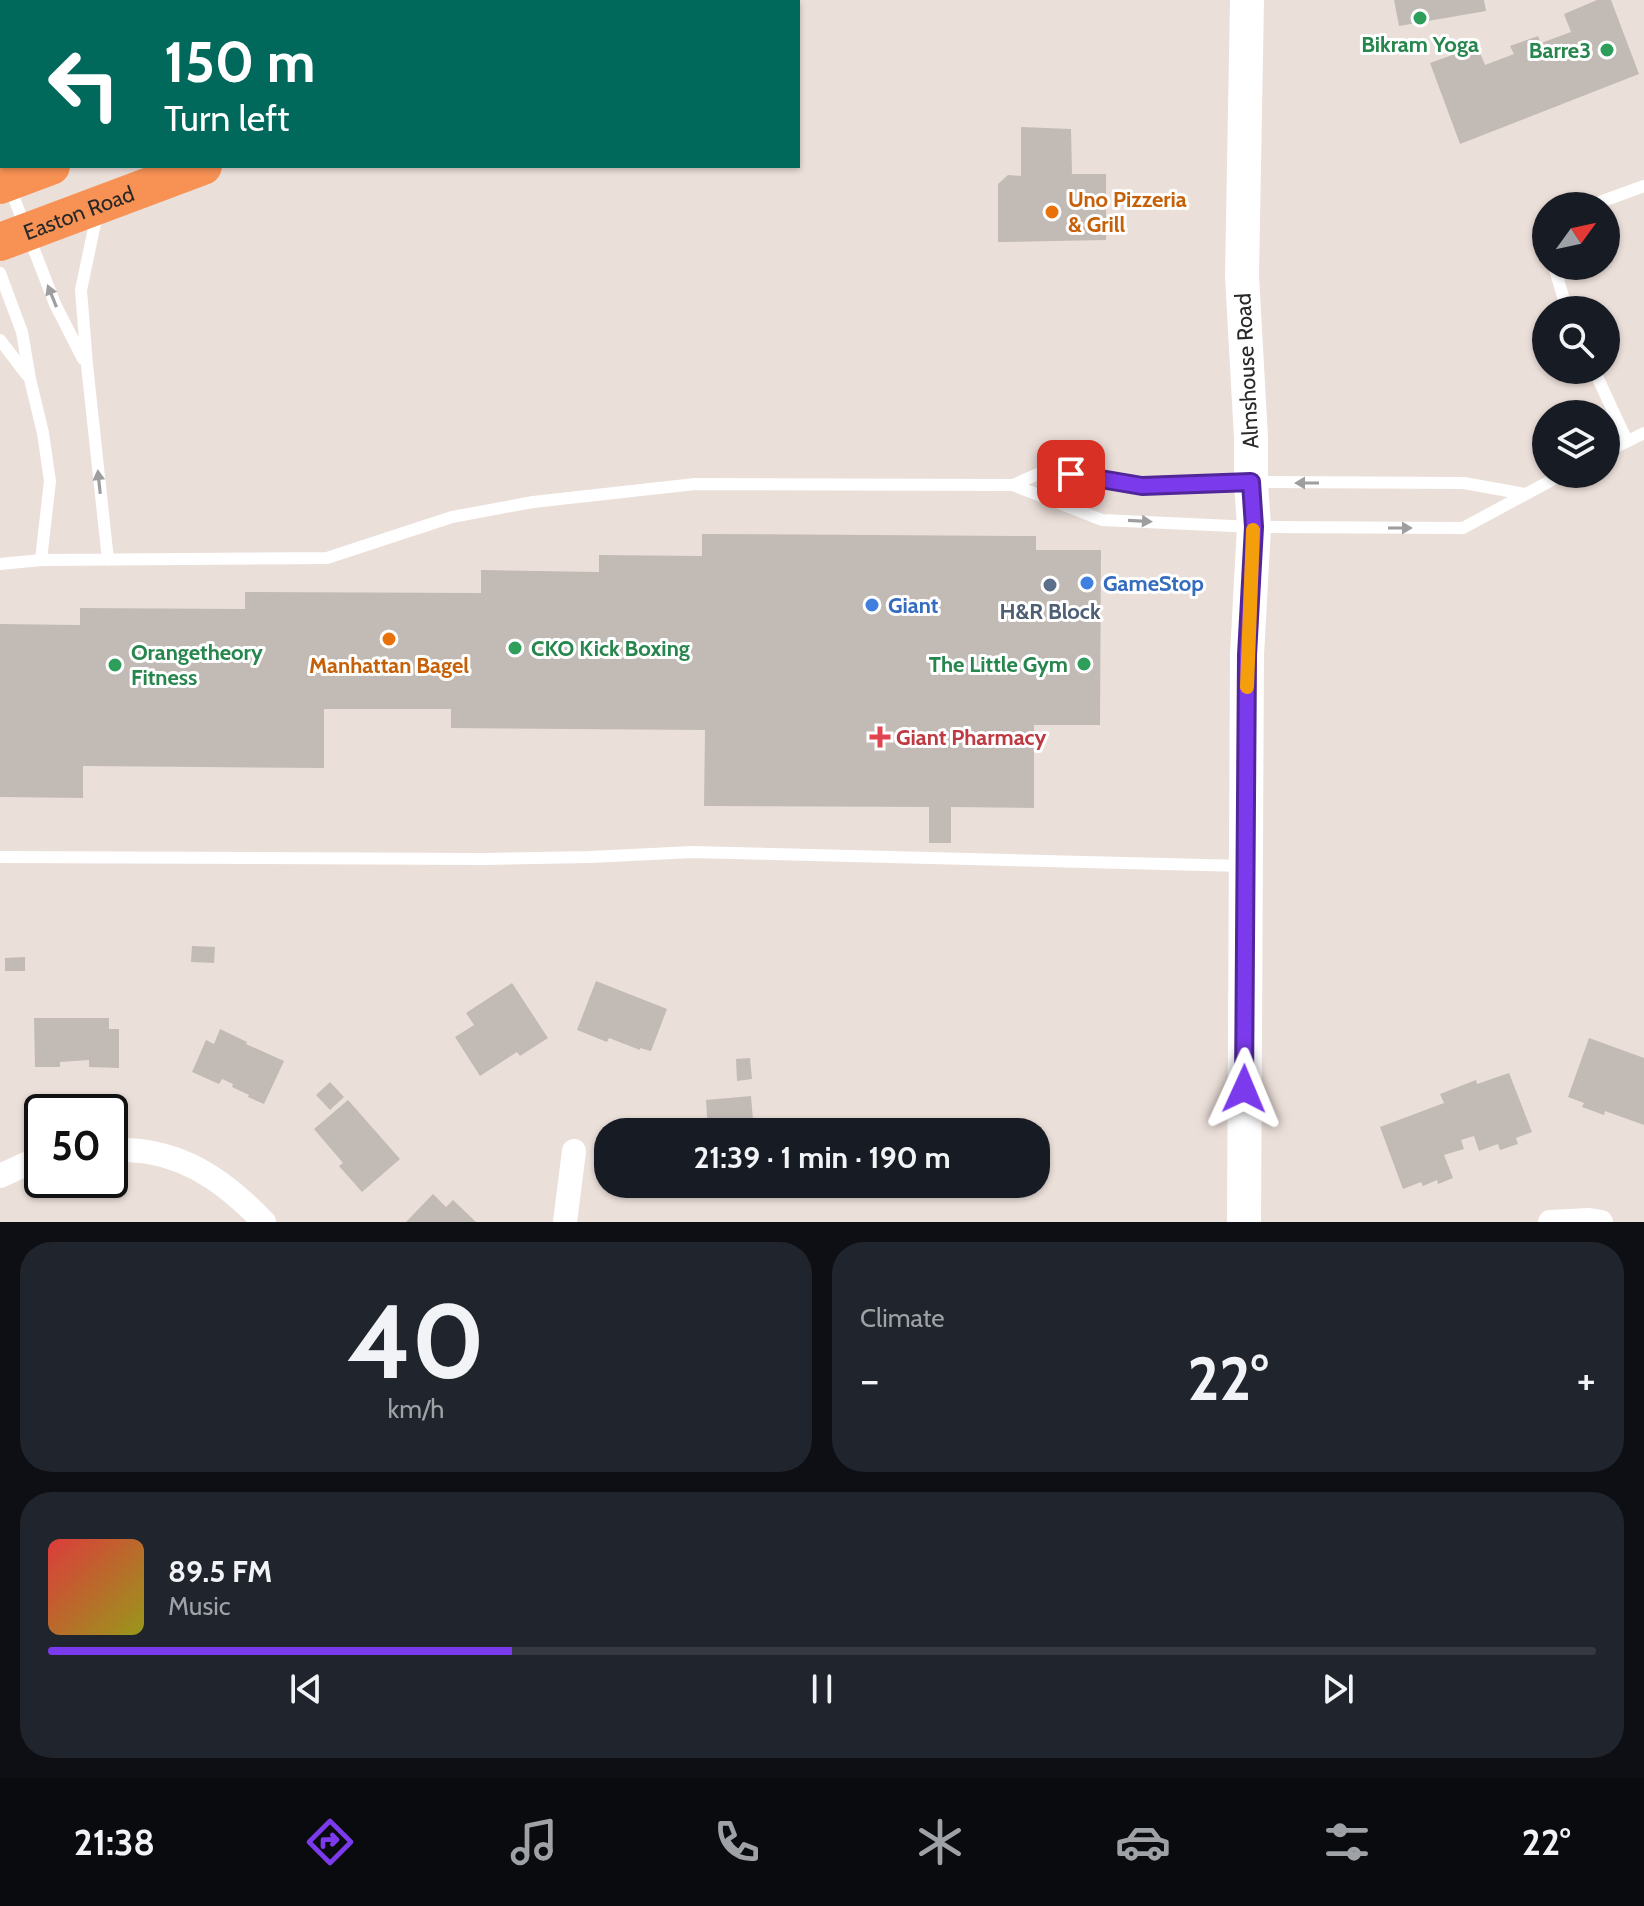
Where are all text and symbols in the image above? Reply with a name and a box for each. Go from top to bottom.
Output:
marker: Bikram Yoga [1411,9,1429,27]
text: 150 m [164,28,316,96]
place label: Bikram Yoga [1361,31,1479,58]
icon: left [32,32,136,136]
place label: Barre3 [1529,37,1591,64]
marker: Barre3 [1598,41,1616,59]
text: Turn left [164,96,289,140]
street label: Easton Road [19,180,138,246]
place label: Uno Pizzeria & Grill [1068,186,1187,238]
north arrow [1532,192,1620,280]
map controls [1532,192,1620,488]
marker: Uno Pizzeria & Grill [1043,203,1061,221]
one-way arrow [46,284,59,307]
street label: Almshouse Road [1229,293,1265,449]
button: search [1532,296,1620,384]
button: layers [1532,400,1620,488]
pin [1037,440,1105,508]
icon: arrive [1049,452,1093,496]
one-way arrow [93,469,106,494]
one-way arrow [1294,477,1319,489]
one-way arrow [1128,515,1153,528]
one-way arrow [1388,522,1413,534]
place label: GameStop [1103,570,1204,597]
marker: GameStop [1078,574,1096,592]
marker: H&R Block [1041,576,1059,594]
place label: Giant [888,592,939,619]
marker: Giant [863,596,881,614]
place label: H&R Block [999,598,1101,625]
marker: Manhattan Bagel [380,630,398,648]
place label: CKO Kick Boxing [531,635,690,662]
place label: Orangetheory Fitness [131,639,263,691]
marker: CKO Kick Boxing [506,639,524,657]
place label: The Little Gym [929,651,1068,678]
place label: Manhattan Bagel [309,652,469,679]
marker: The Little Gym [1075,655,1093,673]
marker: Orangetheory Fitness [106,656,124,674]
place label: Giant Pharmacy [896,724,1047,751]
marker: Giant Pharmacy [871,728,889,746]
position arrow [1202,1047,1286,1131]
speed limit sign: 50 [24,1094,128,1198]
text: 21:39 · 1 min · 190 m [693,1139,951,1176]
text: 40 [347,1278,485,1404]
text: Climate [860,1302,945,1334]
text: 22° [1188,1342,1268,1415]
text: − [860,1353,879,1406]
text: + [1577,1353,1596,1406]
text: km/h [388,1393,444,1425]
text: 89.5 FM [168,1553,272,1590]
text: Music [168,1590,231,1622]
icon: previous [284,1667,328,1711]
icon: pause [800,1667,844,1711]
icon: next [1316,1667,1360,1711]
icon: directions [302,1814,358,1870]
icon: music [506,1814,562,1870]
icon: phone [709,1814,765,1870]
icon: climate [912,1814,968,1870]
icon: car [1115,1814,1171,1870]
icon: filters [1319,1814,1375,1870]
text: 21:38 [74,1820,155,1864]
text: 22° [1522,1820,1570,1864]

